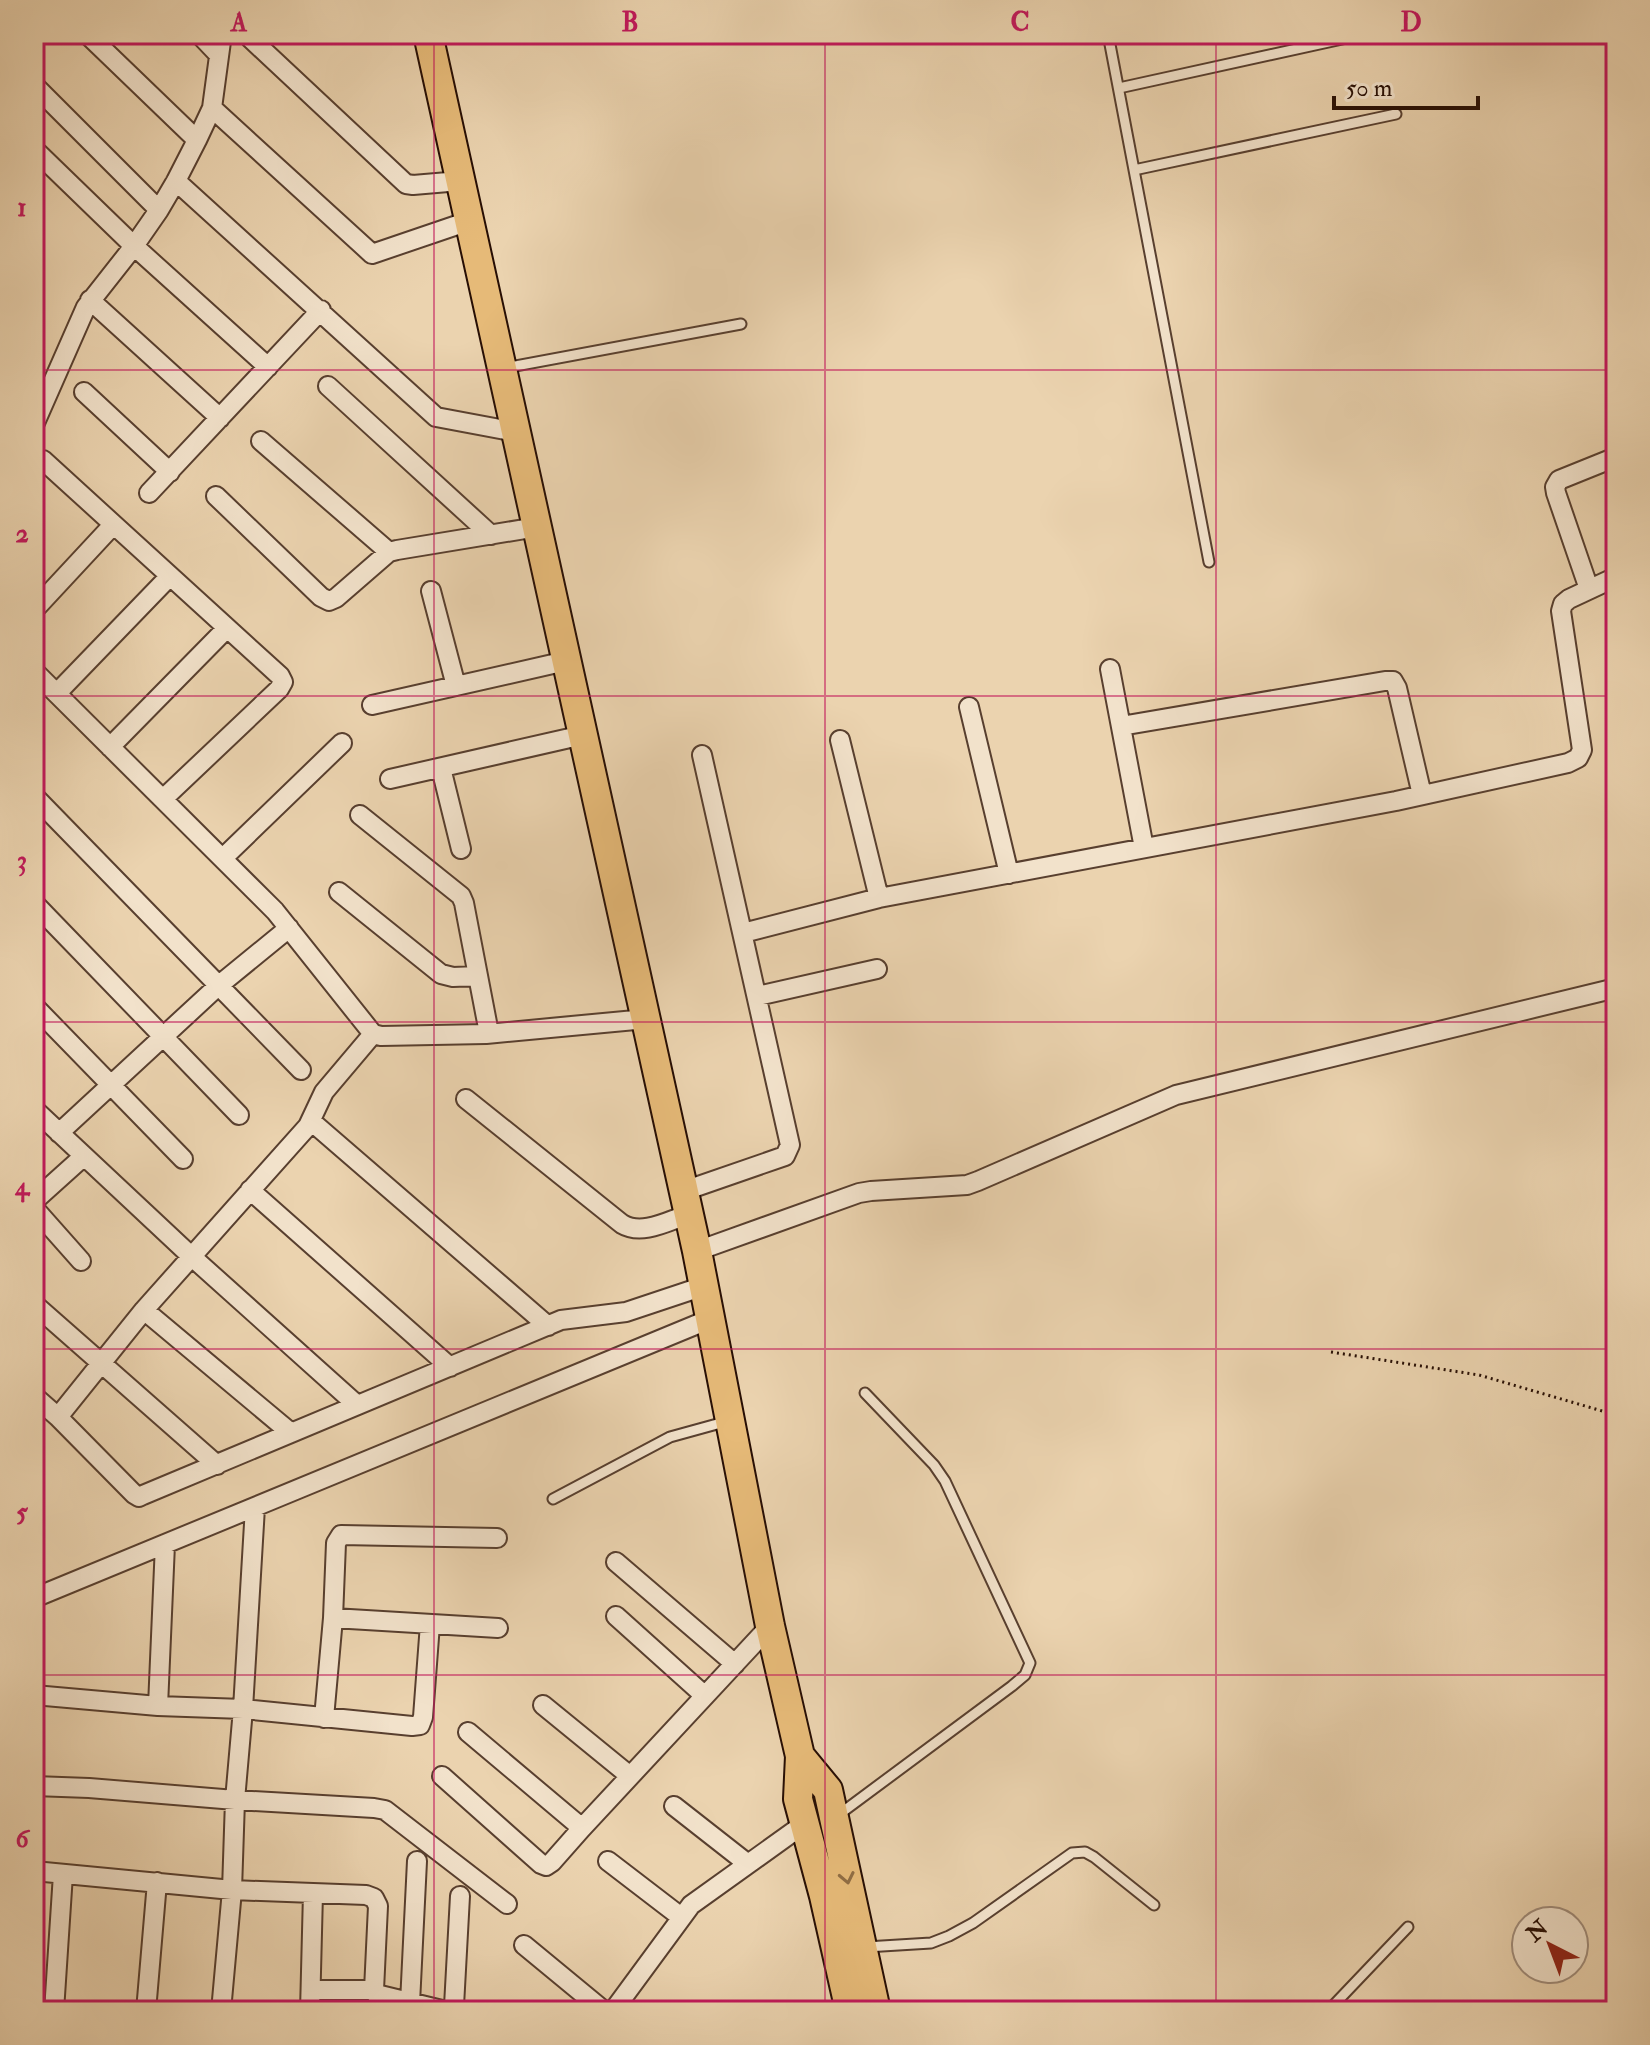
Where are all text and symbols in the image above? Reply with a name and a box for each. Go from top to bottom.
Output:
text: A [230,7,248,39]
text: B [621,7,639,39]
text: C [1010,7,1030,39]
text: D [1400,7,1422,39]
scale bar [1334,60,1478,110]
text: 50 m [1346,73,1393,104]
text: 1 [17,192,27,224]
text: 2 [15,518,29,550]
text: 3 [17,845,27,877]
text: 4 [14,1171,31,1203]
text: 5 [16,1497,28,1529]
text: 6 [15,1823,30,1855]
one-way arrow [838,1871,855,1885]
north arrow [1510,1905,1590,1985]
text: N [1520,1914,1554,1949]

